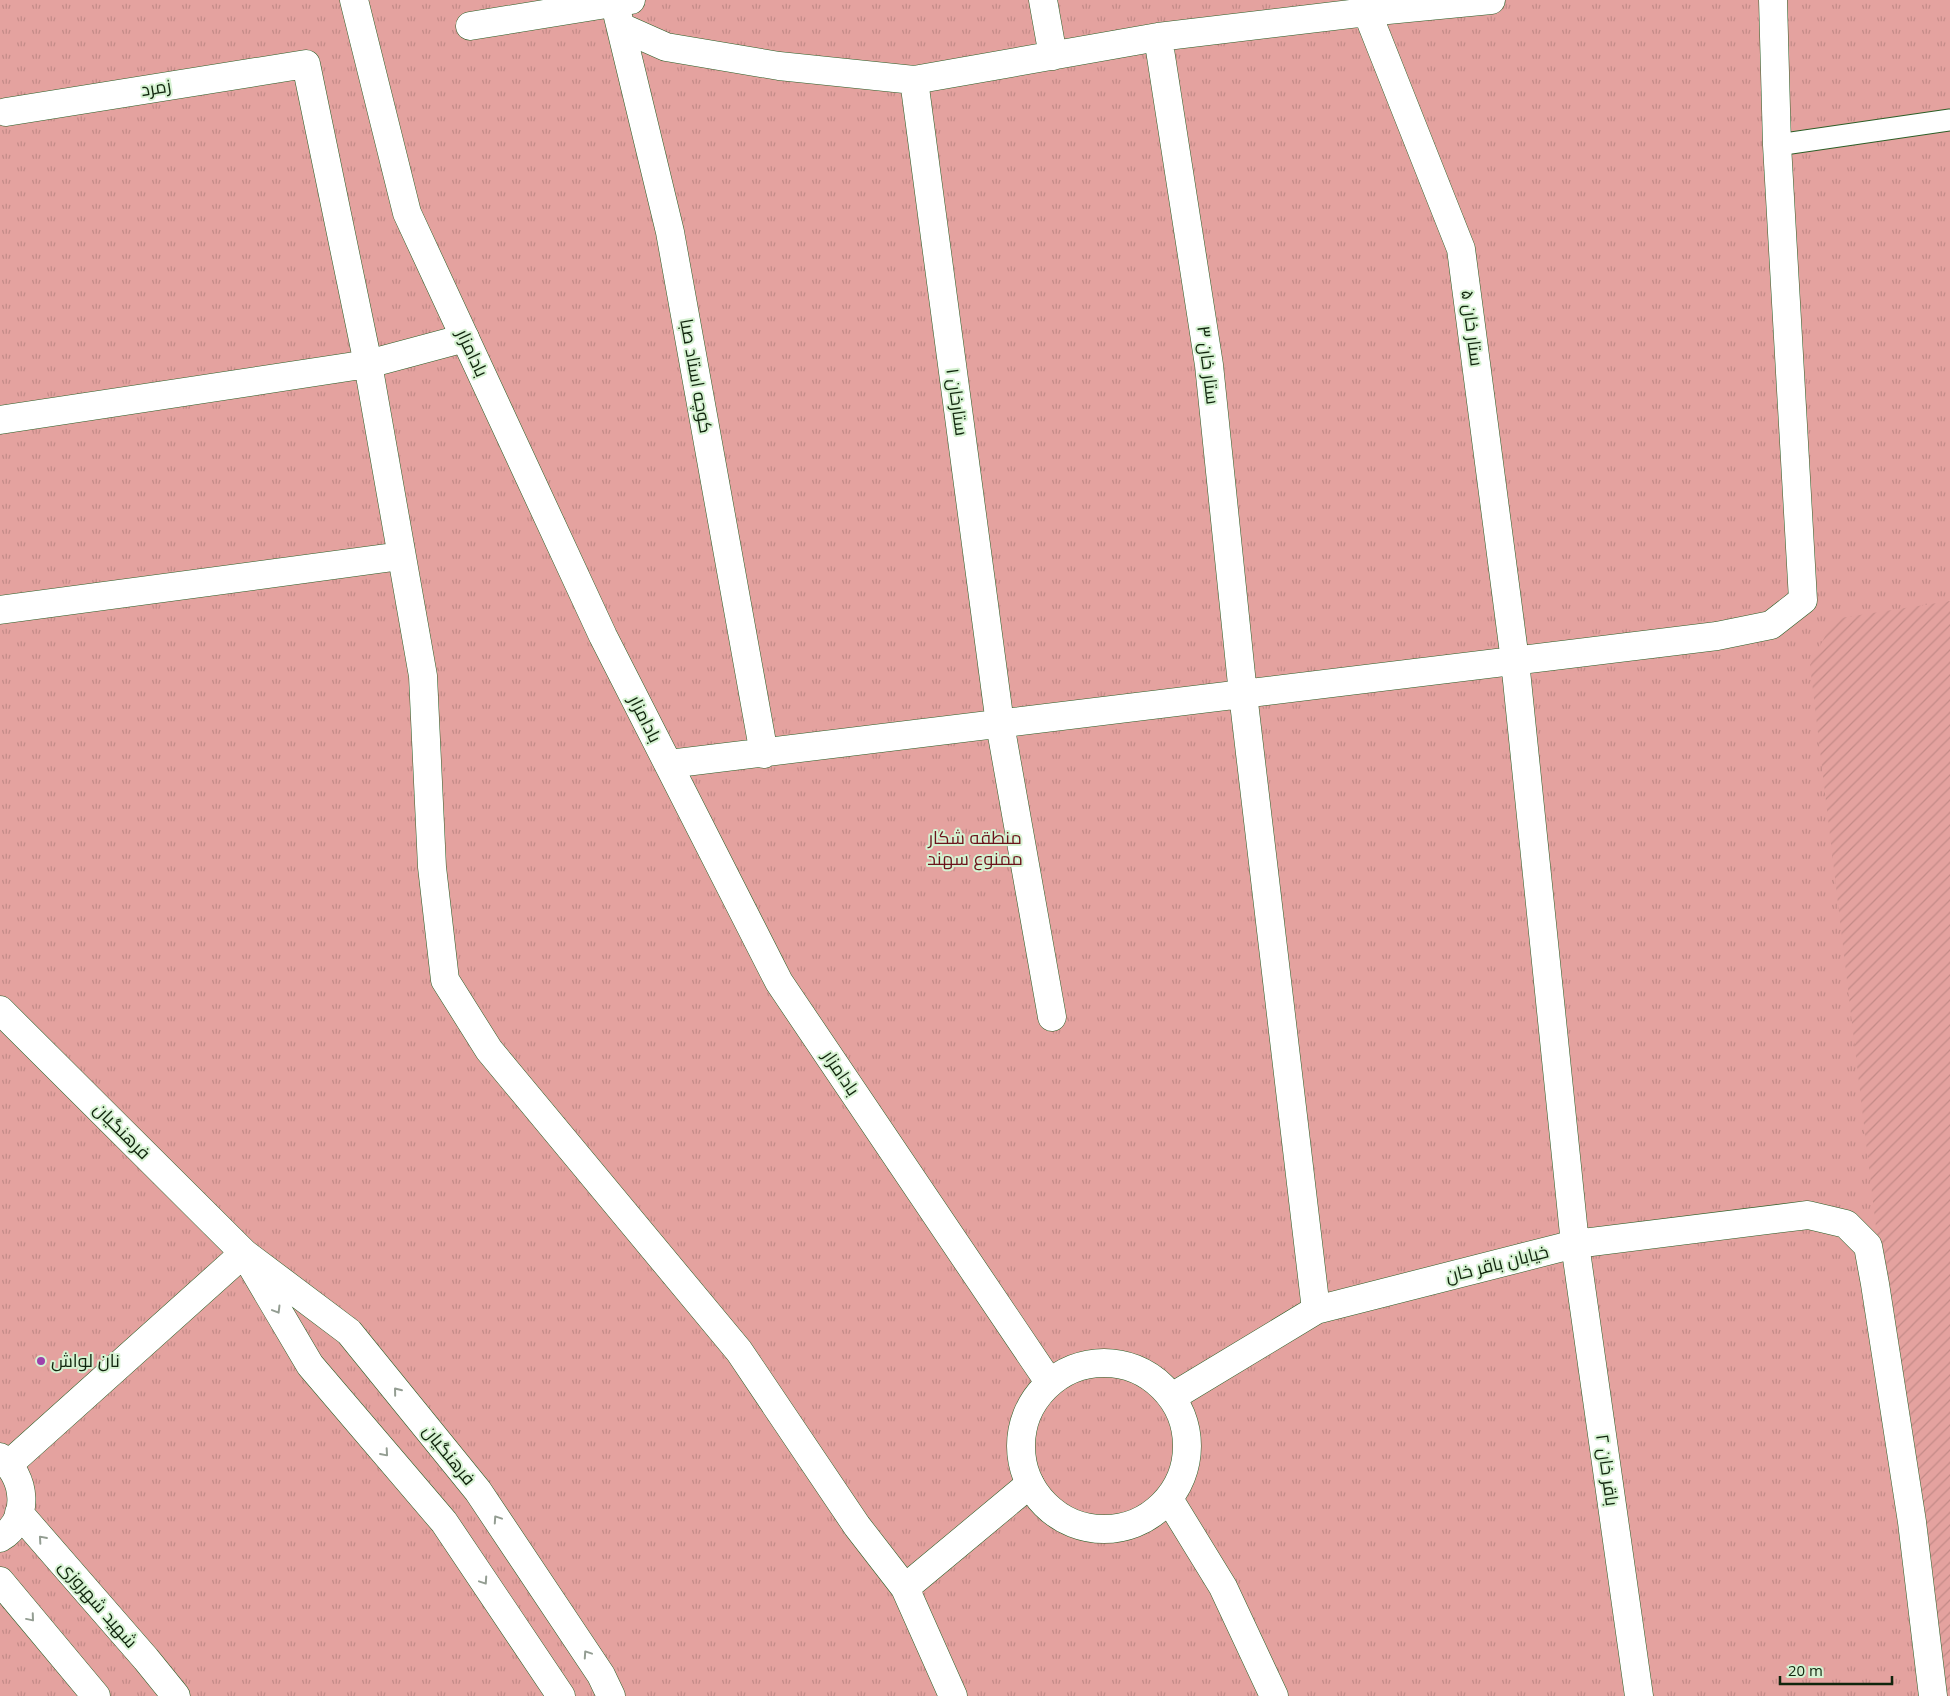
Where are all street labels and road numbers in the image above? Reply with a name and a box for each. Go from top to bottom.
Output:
street label: زمرد [139,73,173,101]
street label: ستار خان ۵ [1456,288,1490,367]
street label: کوچه استاد صبا [674,317,719,435]
street label: بادامزار [451,324,494,380]
street label: ستار خان ۳ [1192,324,1226,406]
street label: ستارخان ۱ [941,367,975,437]
street label: بادامزار [623,690,668,746]
street label: بادامزار [817,1044,866,1100]
street label: فرهنگیان [89,1097,156,1164]
street label: خیابان باقر خان [1443,1239,1551,1287]
street label: فرهنگیان [418,1419,482,1490]
street label: باقر خان ۲ [1591,1432,1625,1507]
street label: شهید شهروزی [54,1554,144,1652]

